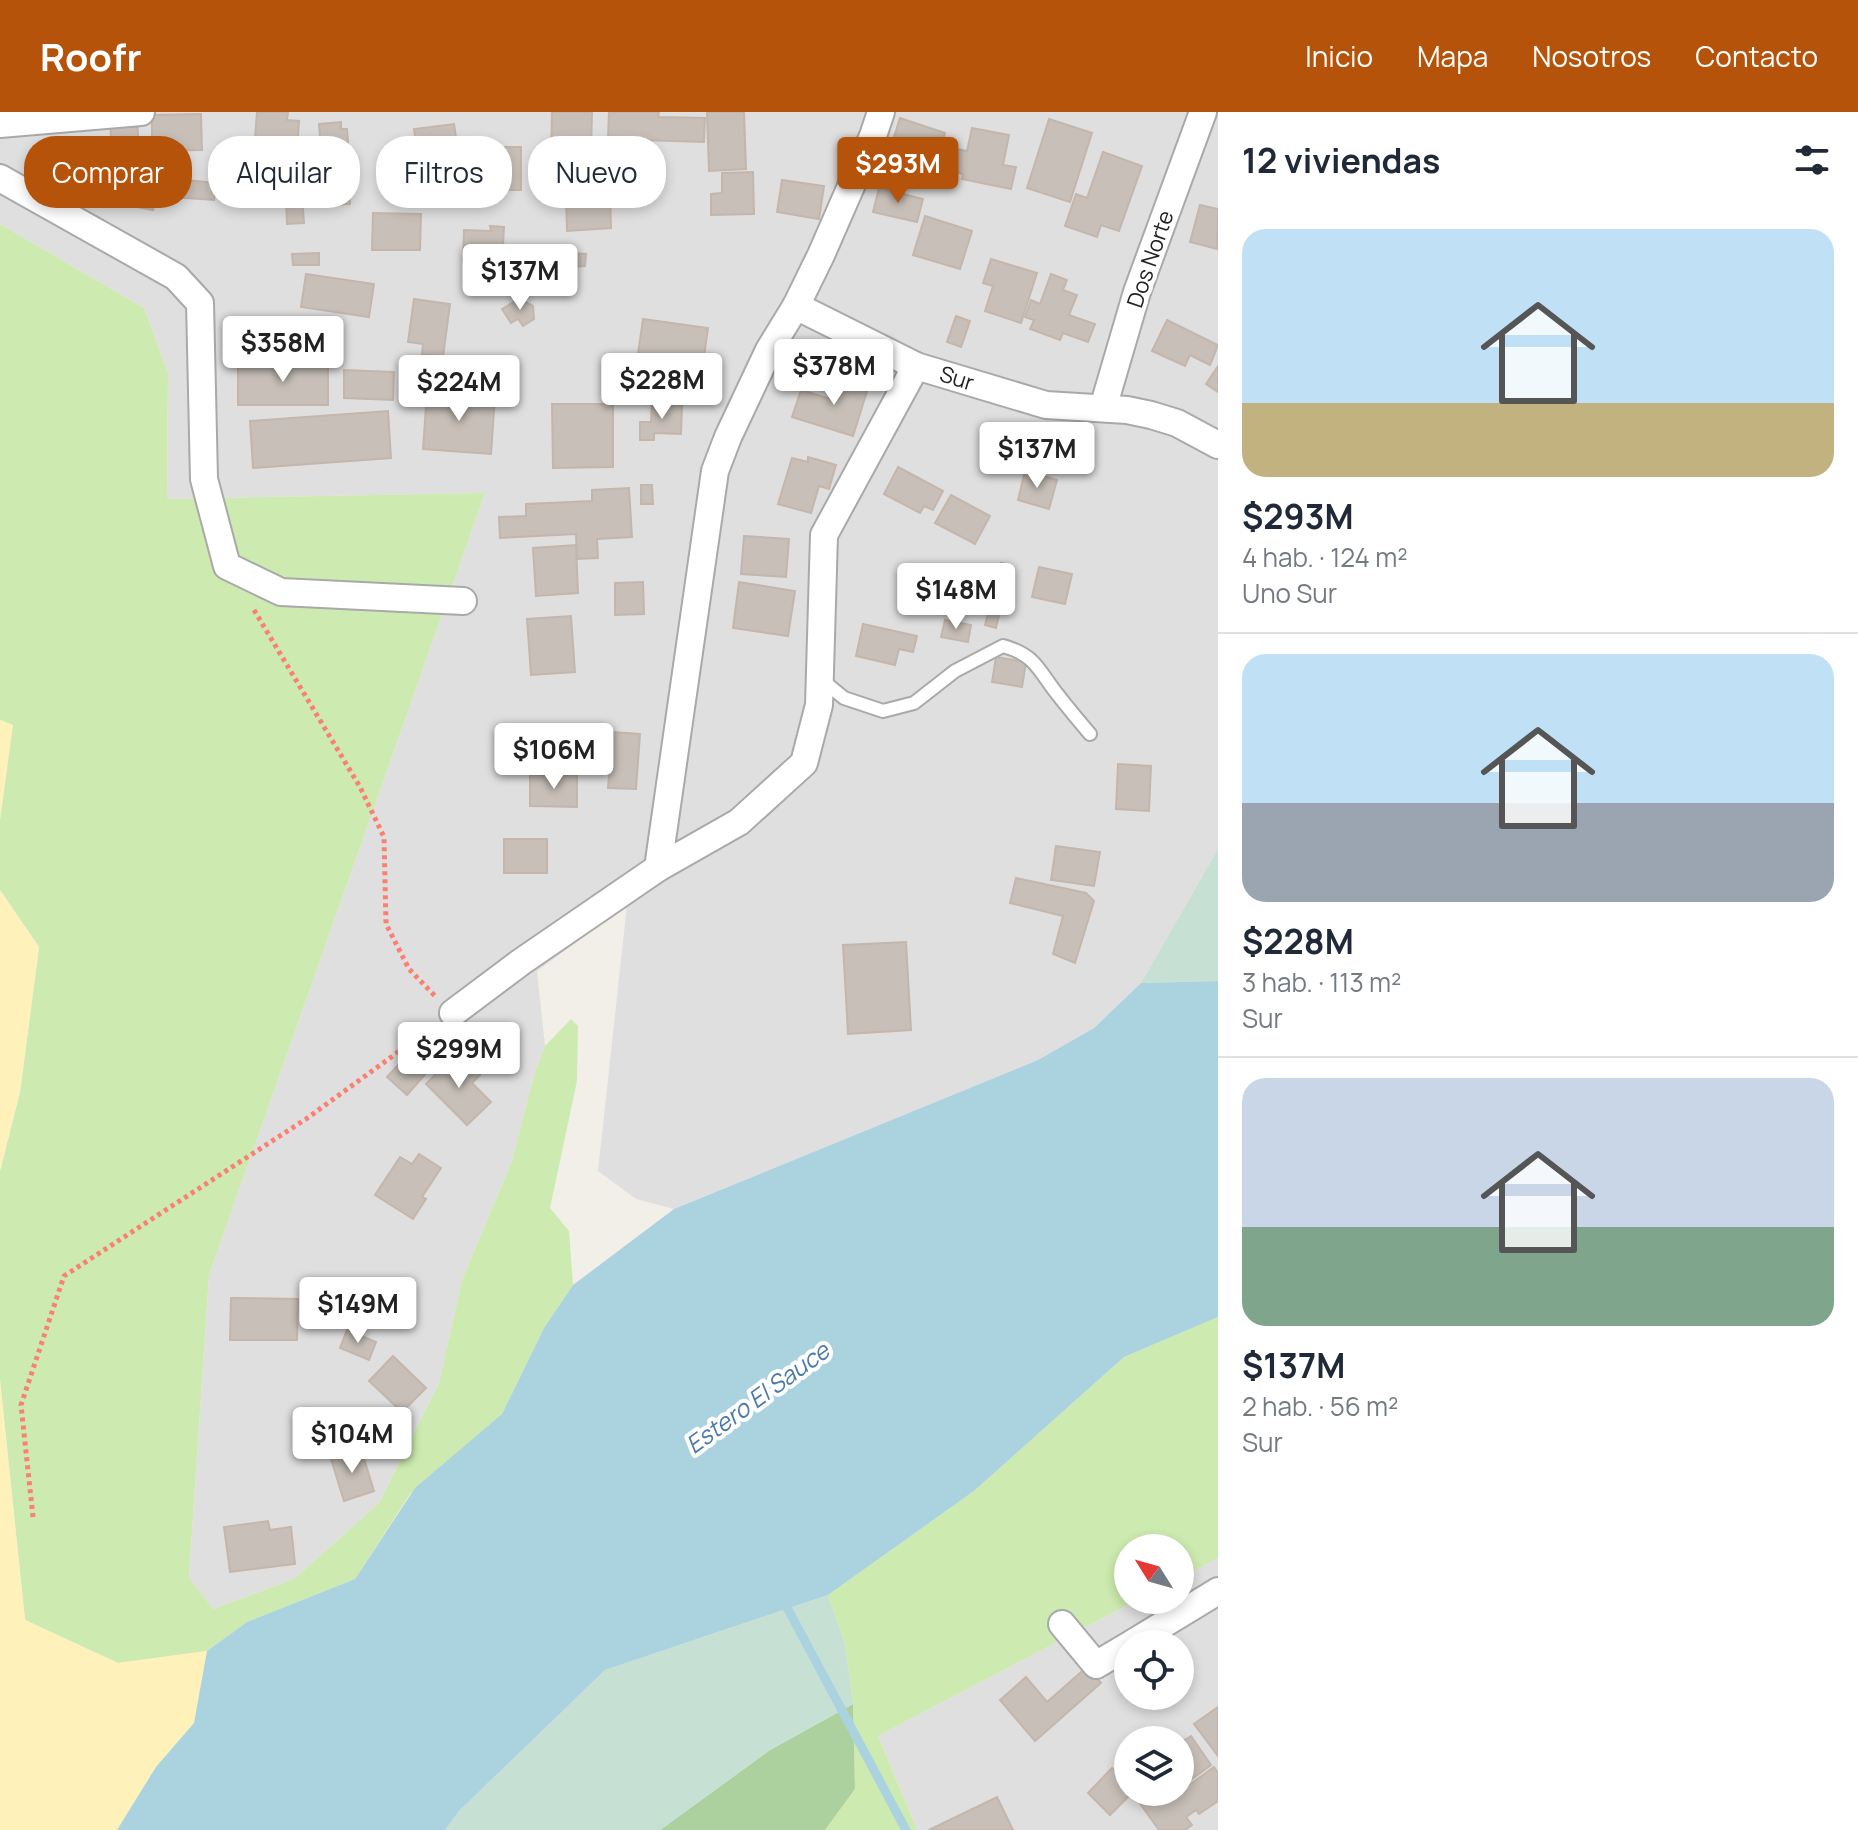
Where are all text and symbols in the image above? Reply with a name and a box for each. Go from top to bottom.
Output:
text: Roofr [40,30,142,82]
text: Inicio [1305,37,1373,75]
text: Mapa [1417,37,1488,75]
text: Nosotros [1532,37,1651,75]
text: Contacto [1695,37,1818,75]
chip: Comprar [24,136,192,208]
chip: Alquilar [208,136,360,208]
chip: Filtros [376,136,512,208]
chip: Nuevo [528,136,666,208]
pin: $293M [842,137,954,205]
text: 12 viviendas [1242,137,1441,183]
icon: filters [1790,138,1834,182]
text: $293M [855,145,941,181]
street label: Dos Norte [1119,206,1181,312]
pin: $137M [464,244,576,312]
text: $137M [481,252,559,288]
icon: home [1466,281,1610,425]
pin: $358M [227,316,339,384]
text: $358M [241,324,325,360]
pin: $378M [778,339,890,407]
text: $378M [792,347,876,383]
pin: $228M [606,353,718,421]
pin: $224M [403,355,515,423]
street label: Sur [936,359,978,397]
text: $228M [619,361,705,397]
text: $224M [417,363,501,399]
pin: $137M [981,422,1093,490]
text: $137M [998,430,1076,466]
text: $293M [1242,493,1354,539]
text: 4 hab. · 124 m² [1242,539,1408,575]
pin: $148M [900,563,1012,631]
text: $148M [915,571,997,607]
text: Uno Sur [1242,575,1337,611]
icon: home [1466,706,1610,850]
pin: $106M [498,723,610,791]
text: $106M [512,731,596,767]
text: $228M [1242,918,1354,964]
text: 3 hab. · 113 m² [1242,964,1402,1000]
text: Sur [1242,1000,1283,1036]
pin: $299M [403,1022,515,1090]
text: $299M [416,1030,502,1066]
icon: home [1466,1130,1610,1274]
pin: $149M [302,1277,414,1345]
text: $149M [317,1285,399,1321]
water label: Estero El Sauce [678,1332,837,1460]
text: $137M [1242,1342,1345,1388]
text: 2 hab. · 56 m² [1242,1388,1398,1424]
pin: $104M [296,1407,408,1475]
text: $104M [311,1415,393,1451]
text: Sur [1242,1424,1283,1460]
north arrow [1114,1534,1194,1614]
map controls [1114,1534,1194,1806]
button: locate [1114,1630,1194,1710]
button: layers [1114,1726,1194,1806]

